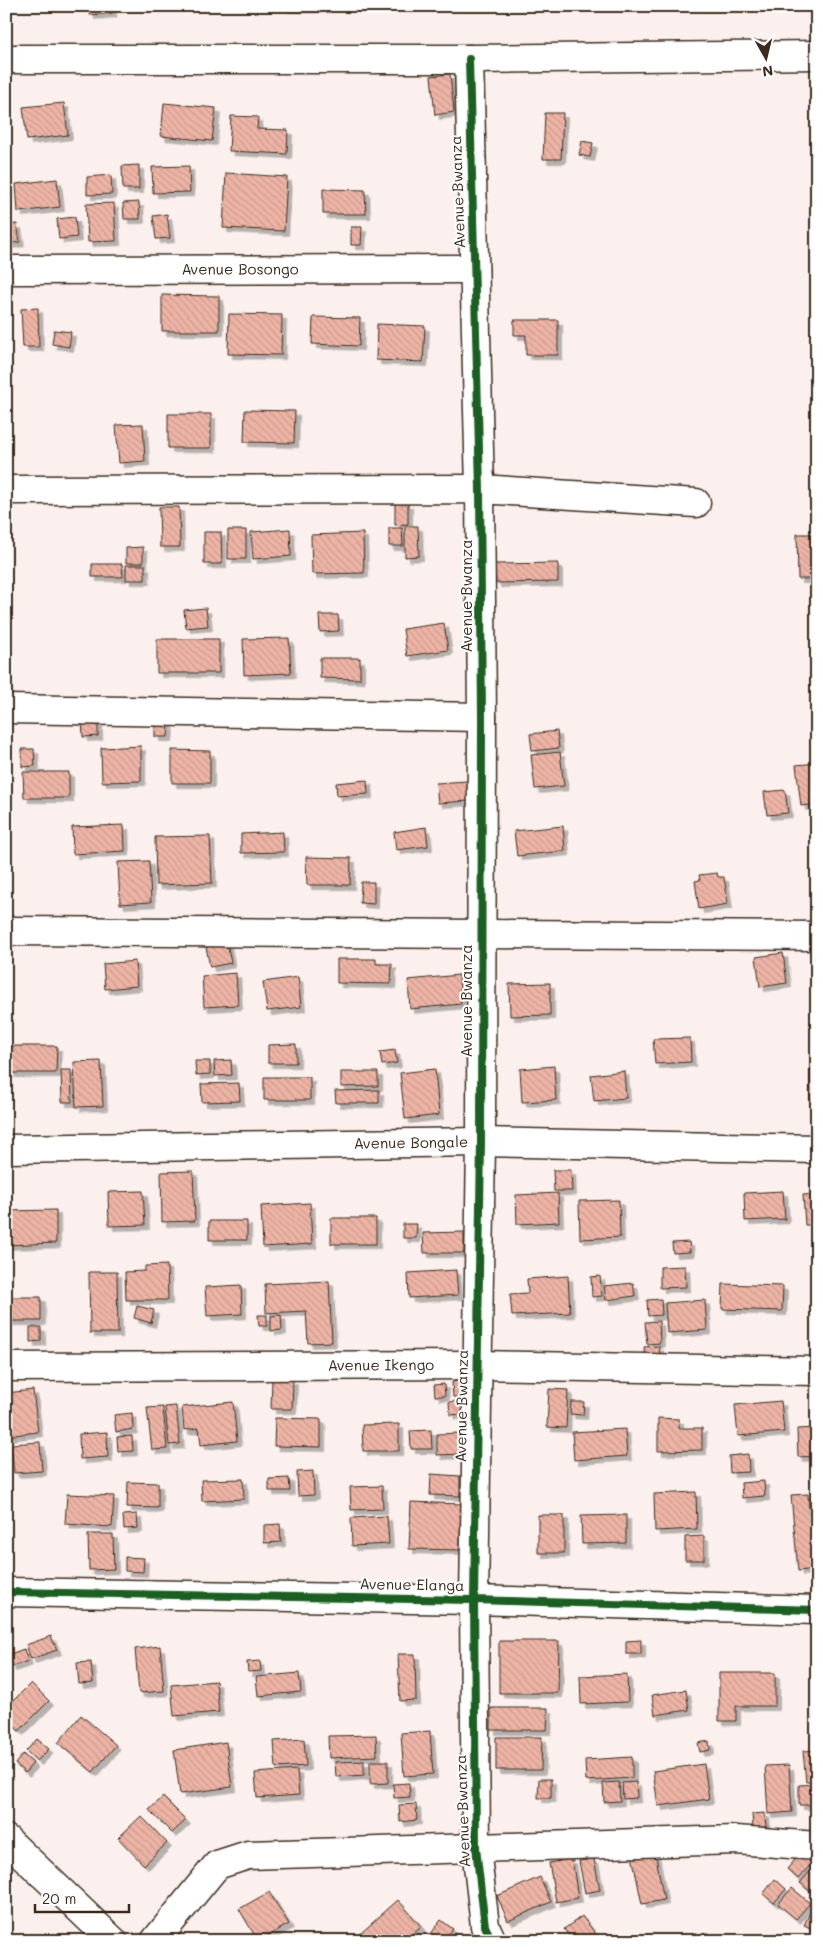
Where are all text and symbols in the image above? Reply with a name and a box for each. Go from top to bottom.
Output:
north arrow [740,32,790,82]
text: N [761,61,774,82]
street label: Avenue Bwanza [445,135,469,249]
street label: Avenue Bosongo [181,258,299,279]
street label: Avenue Bwanza [456,540,476,653]
street label: Avenue Bwanza [456,945,476,1058]
street label: Avenue Bongale [354,1131,468,1153]
street label: Avenue Bwanza [450,1349,472,1463]
street label: Avenue Ikengo [328,1354,434,1375]
street label: Avenue Elanga [359,1573,465,1595]
street label: Avenue Bwanza [450,1754,474,1868]
scale bar [35,1882,129,1914]
text: 20 m [42,1888,76,1908]

